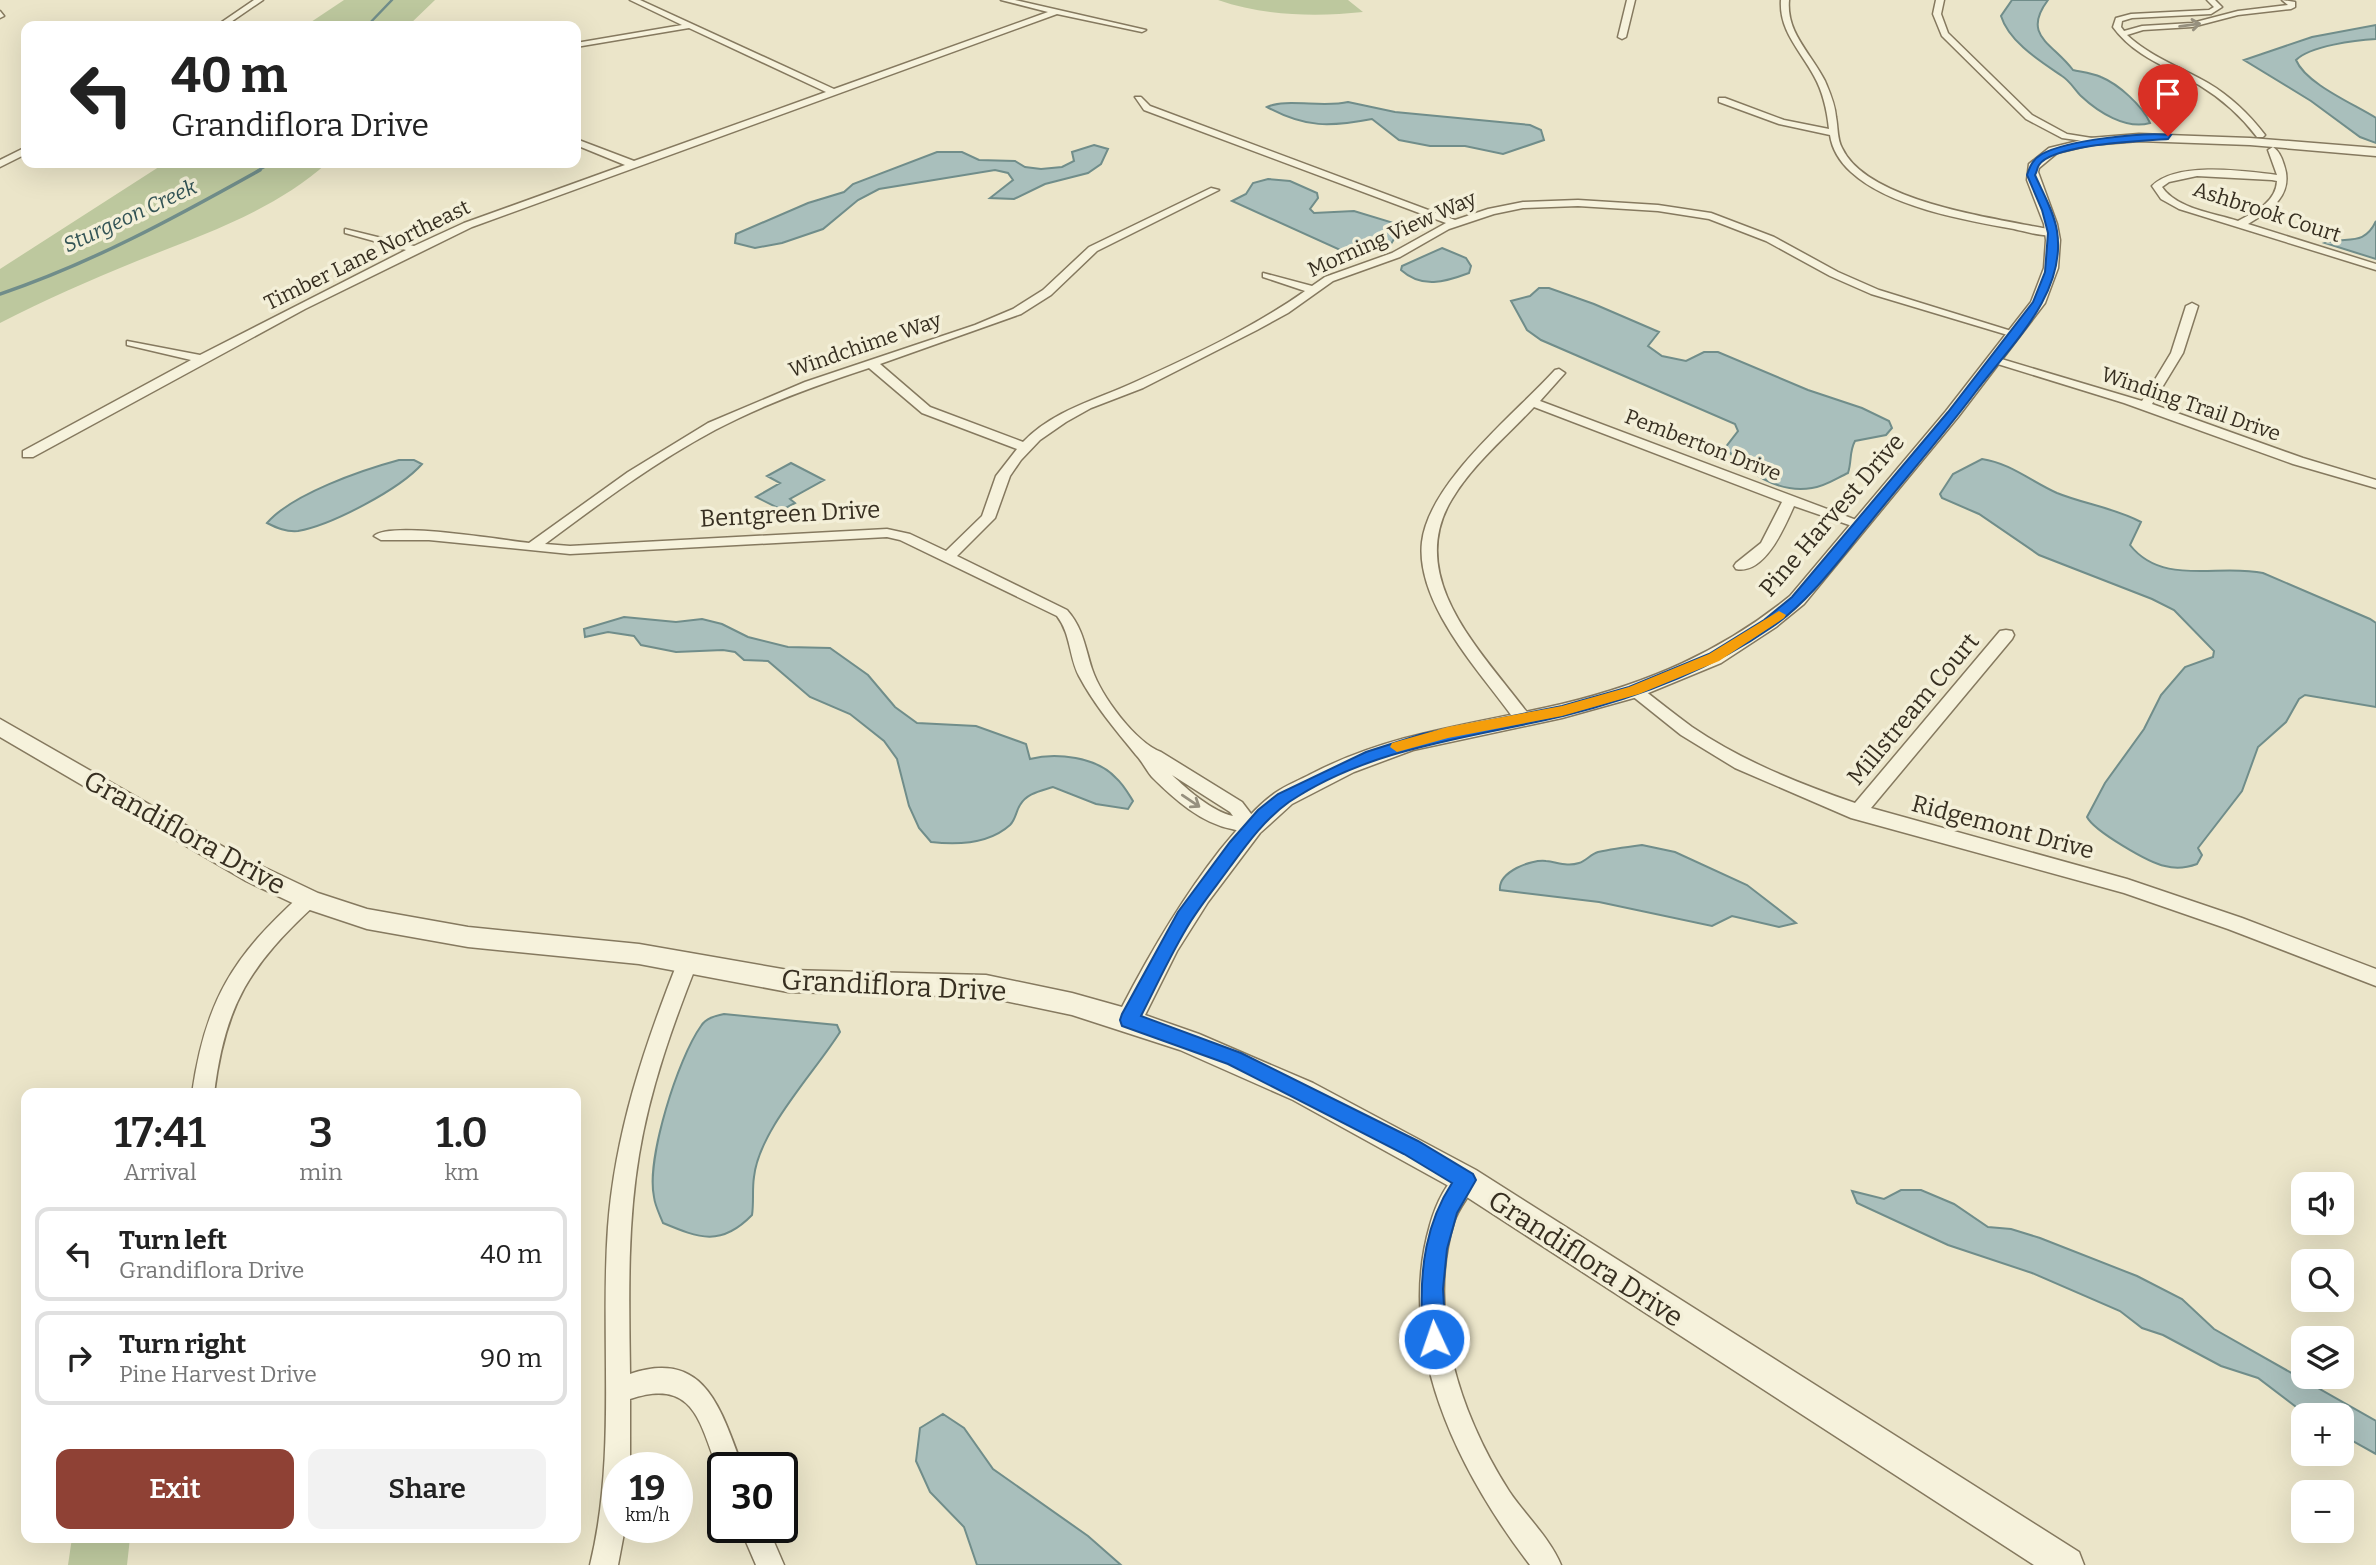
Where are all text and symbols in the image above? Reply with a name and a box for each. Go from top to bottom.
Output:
one-way arrow [2178,19,2200,32]
text: 40 m [171,46,288,105]
icon: left [56,49,147,140]
pin [2138,64,2198,136]
icon: arrive [2149,75,2187,113]
text: Grandiflora Drive [171,106,429,144]
water label: Sturgeon Creek [59,173,201,258]
street label: Ashbrook Court [2190,176,2345,248]
street label: Morning View Way [1304,185,1481,283]
street label: Timber Lane Northeast [260,194,474,316]
street label: Windchime Way [785,306,946,383]
street label: Winding Trail Drive [2098,361,2284,447]
street label: Pemberton Drive [1621,403,1785,487]
street label: Pine Harvest Drive [1754,428,1910,602]
street label: Bentgreen Drive [699,495,881,533]
street label: Millstream Court [1841,627,1985,791]
street label: Grandiflora Drive [78,763,291,902]
street label: Ridgemont Drive [1909,789,2097,865]
one-way arrow [1180,794,1200,808]
street label: Grandiflora Drive [780,963,1008,1008]
text: 17:41 [114,1108,206,1158]
text: 3 [309,1108,333,1158]
text: 1.0 [436,1108,488,1158]
text: Arrival [124,1158,197,1186]
text: min [299,1158,343,1186]
text: km [444,1158,479,1186]
map controls [2291,1172,2354,1543]
button: sound [2291,1172,2354,1235]
street label: Grandiflora Drive [1482,1183,1689,1334]
text: Turn left [119,1225,227,1256]
icon: left [60,1235,98,1273]
text: 40 m [480,1239,542,1270]
button: search [2291,1249,2354,1312]
text: Grandiflora Drive [119,1256,304,1284]
position arrow [1397,1302,1471,1376]
button: layers [2291,1326,2354,1389]
text: Turn right [119,1329,246,1360]
icon: right [60,1339,98,1377]
text: 90 m [480,1343,542,1374]
text: Pine Harvest Drive [119,1360,317,1388]
button: + [2291,1403,2354,1466]
button: Exit [56,1449,294,1529]
button: Share [308,1449,546,1529]
speed limit sign: 30 [707,1452,798,1543]
text: 19 [630,1467,665,1509]
button: − [2291,1480,2354,1543]
text: km/h [625,1504,670,1526]

